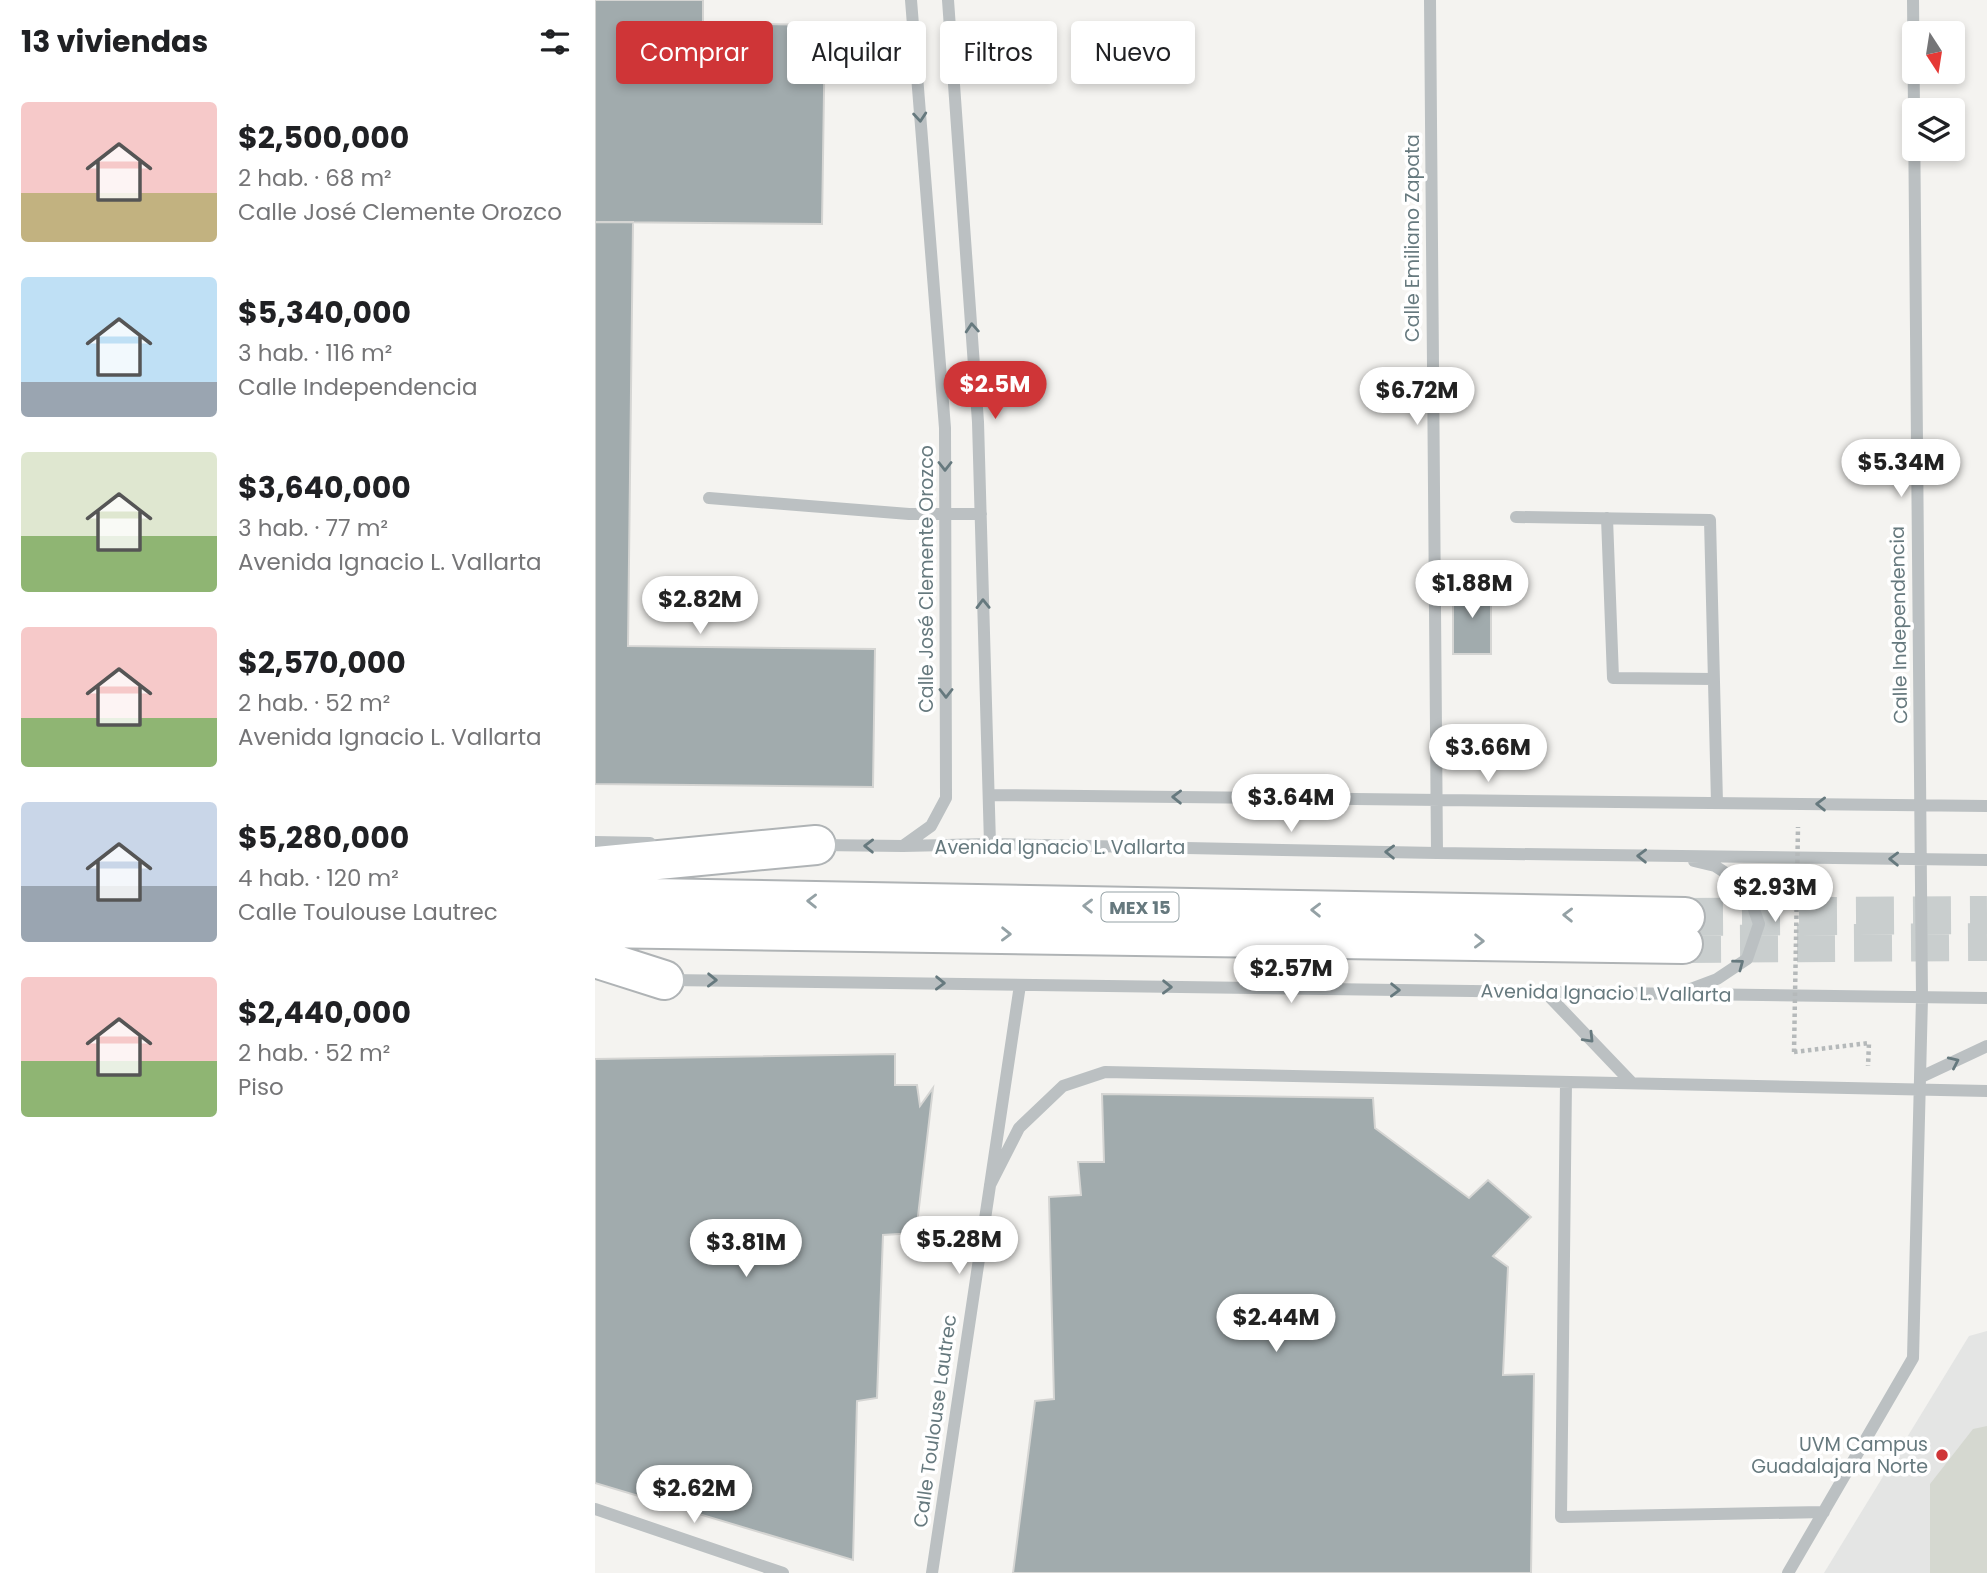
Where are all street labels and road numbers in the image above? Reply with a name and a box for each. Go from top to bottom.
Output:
street label: Calle Emiliano Zapata [1399,134,1426,342]
street label: Calle José Clemente Orozco [913,445,940,713]
street label: Calle Independencia [1884,526,1914,724]
street label: Avenida Ignacio L. Vallarta [935,834,1185,861]
road number: MEX 15 [1101,893,1179,922]
street label: Avenida Ignacio L. Vallarta [1480,977,1732,1009]
street label: Calle Toulouse Lautrec [907,1313,963,1529]

